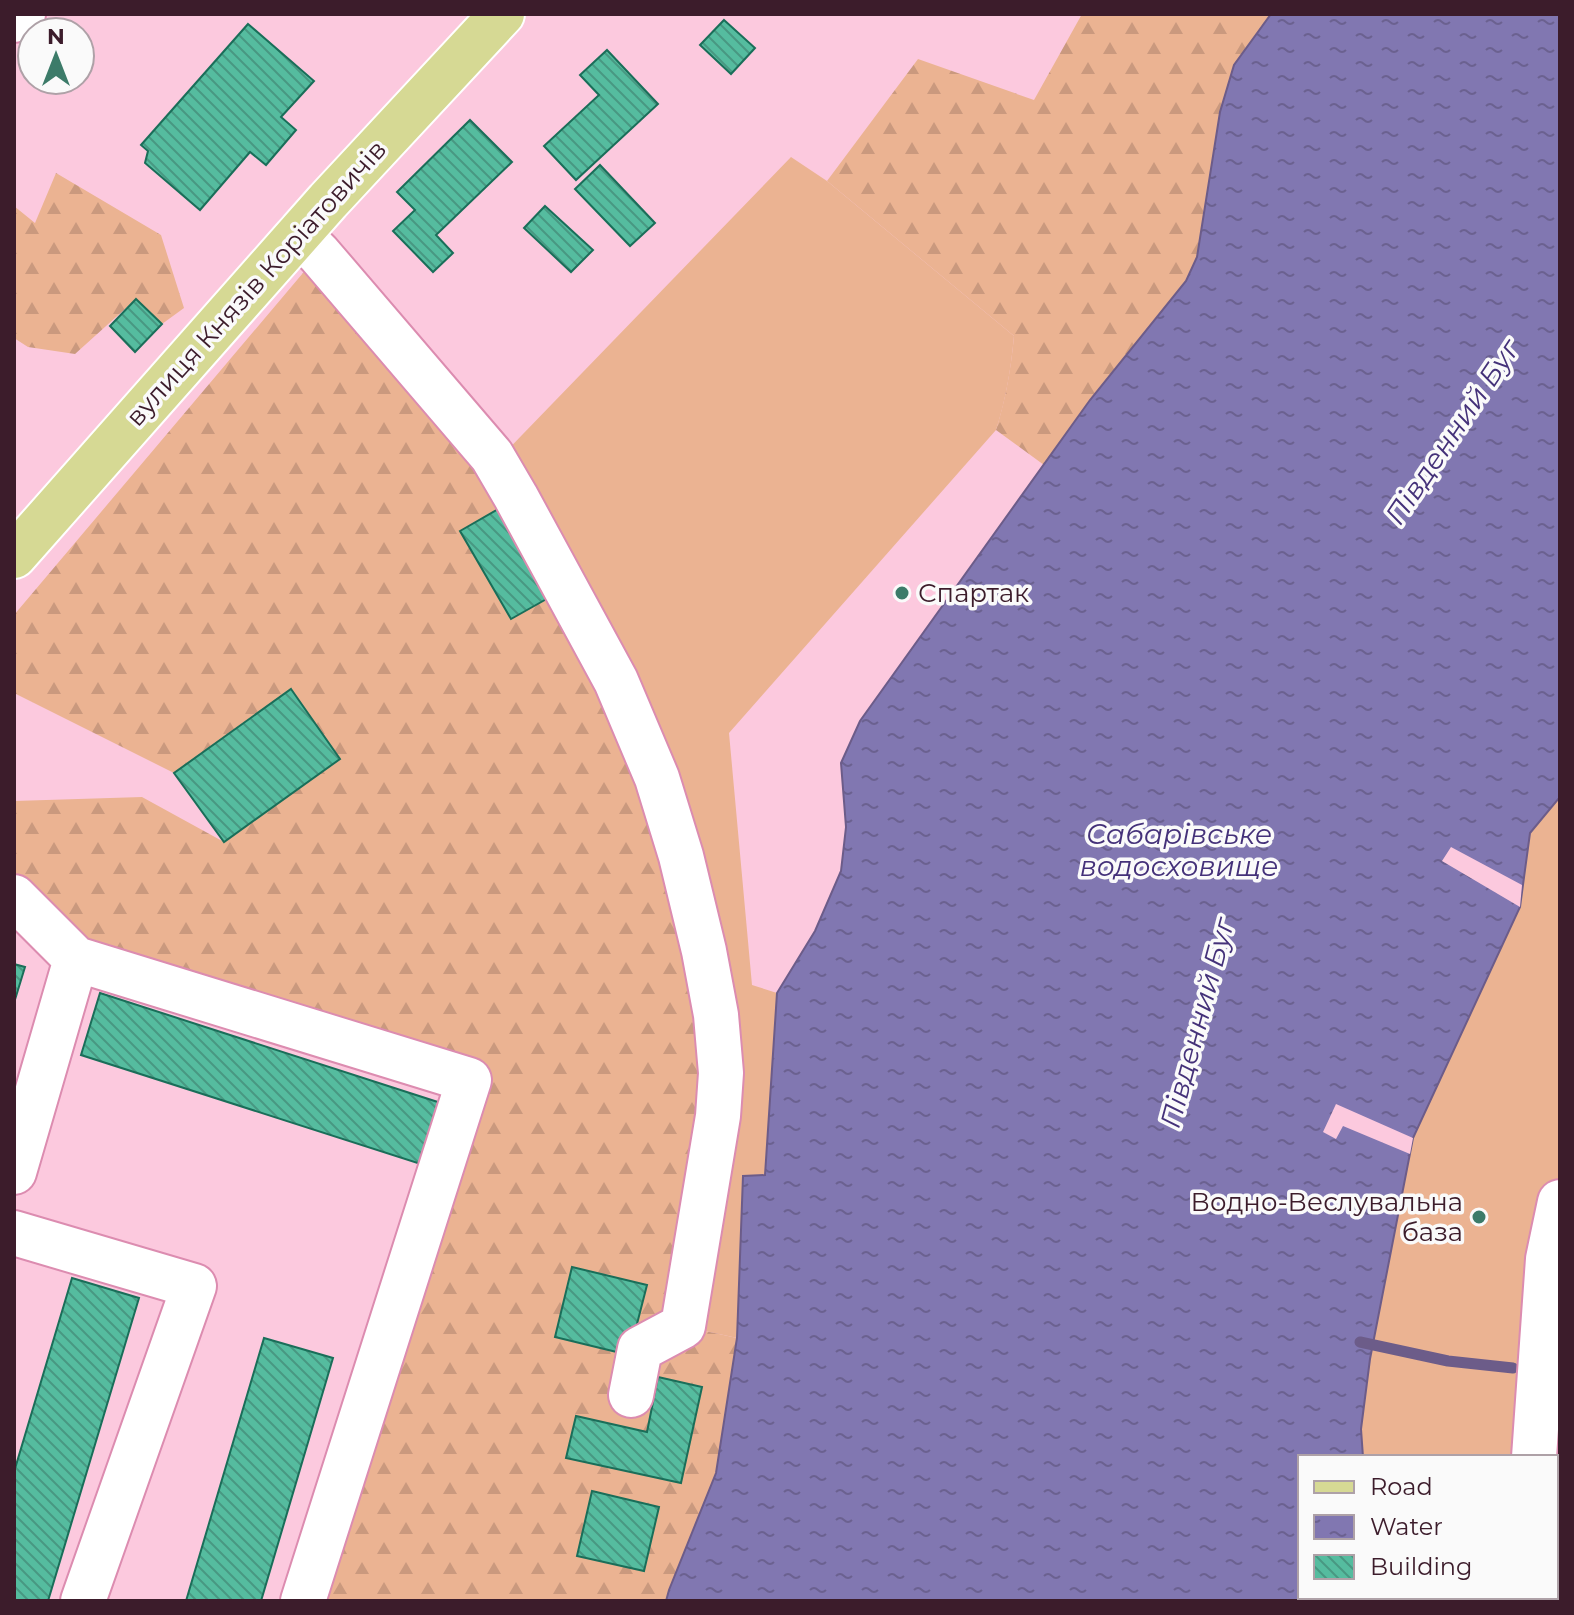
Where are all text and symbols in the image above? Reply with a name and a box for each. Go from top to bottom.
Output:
north arrow [16,16,96,96]
text: N [47,23,65,50]
street label: вулиця Князів Коріатовичів [119,133,393,433]
water label: Південний Буг [1378,332,1527,531]
place label: Спартак [918,577,1029,609]
marker: Спартак [893,584,911,602]
water label: Сабарівське водосховище [1080,817,1278,883]
water label: Південний Буг [1153,913,1242,1132]
place label: Водно-Веслувальна база [1190,1186,1463,1248]
marker: Водно-Веслувальна база [1470,1208,1488,1226]
legend [1298,1455,1558,1599]
text: Road [1370,1472,1433,1501]
text: Water [1370,1512,1443,1541]
text: Building [1370,1552,1473,1581]

